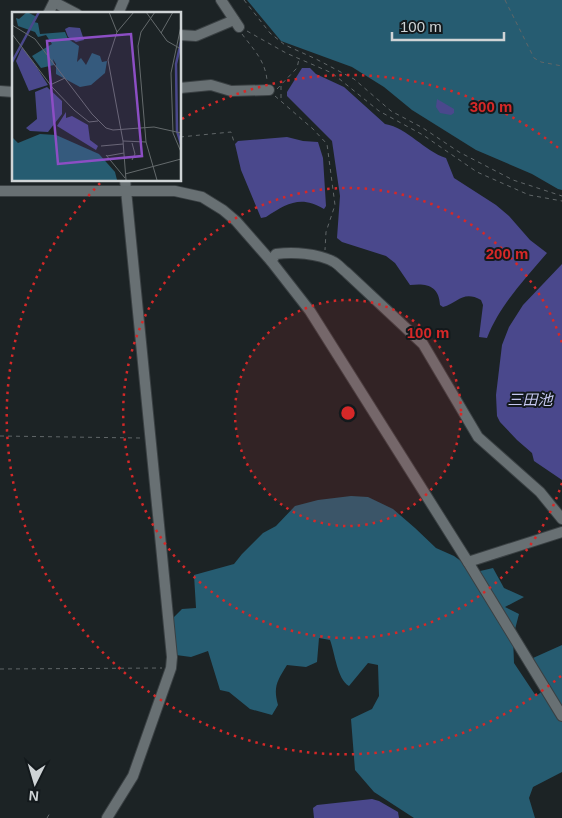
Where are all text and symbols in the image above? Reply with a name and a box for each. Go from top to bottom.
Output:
scale bar [392,10,504,42]
inset map [12,12,181,181]
text: 100 m [400,18,442,35]
text: 300 m [470,98,512,115]
text: 200 m [486,245,528,262]
text: 100 m [407,324,449,341]
water label: 三田池 [507,391,554,408]
centre of rings [339,404,357,422]
north arrow [10,758,60,808]
text: N [28,788,40,804]

